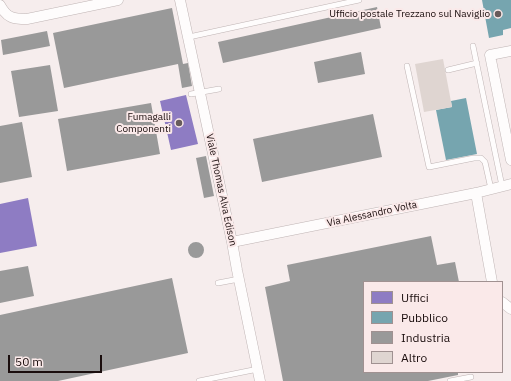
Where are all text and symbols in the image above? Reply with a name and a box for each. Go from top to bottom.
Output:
place label: Ufficio postale Trezzano sul Naviglio [329,8,490,20]
marker: Ufficio postale Trezzano sul Naviglio [493,9,503,19]
place label: Fumagalli Componenti [116,111,171,134]
marker: Fumagalli Componenti [174,118,184,128]
street label: Viale Thomas Alva Edison [203,133,239,247]
street label: Via Alessandro Volta [326,199,418,229]
legend [363,281,503,373]
text: Uffici [401,290,429,305]
text: Pubblico [401,310,448,325]
text: Industria [401,330,450,345]
scale bar [10,347,104,373]
text: Altro [401,350,427,365]
text: 50 m [15,354,43,369]

